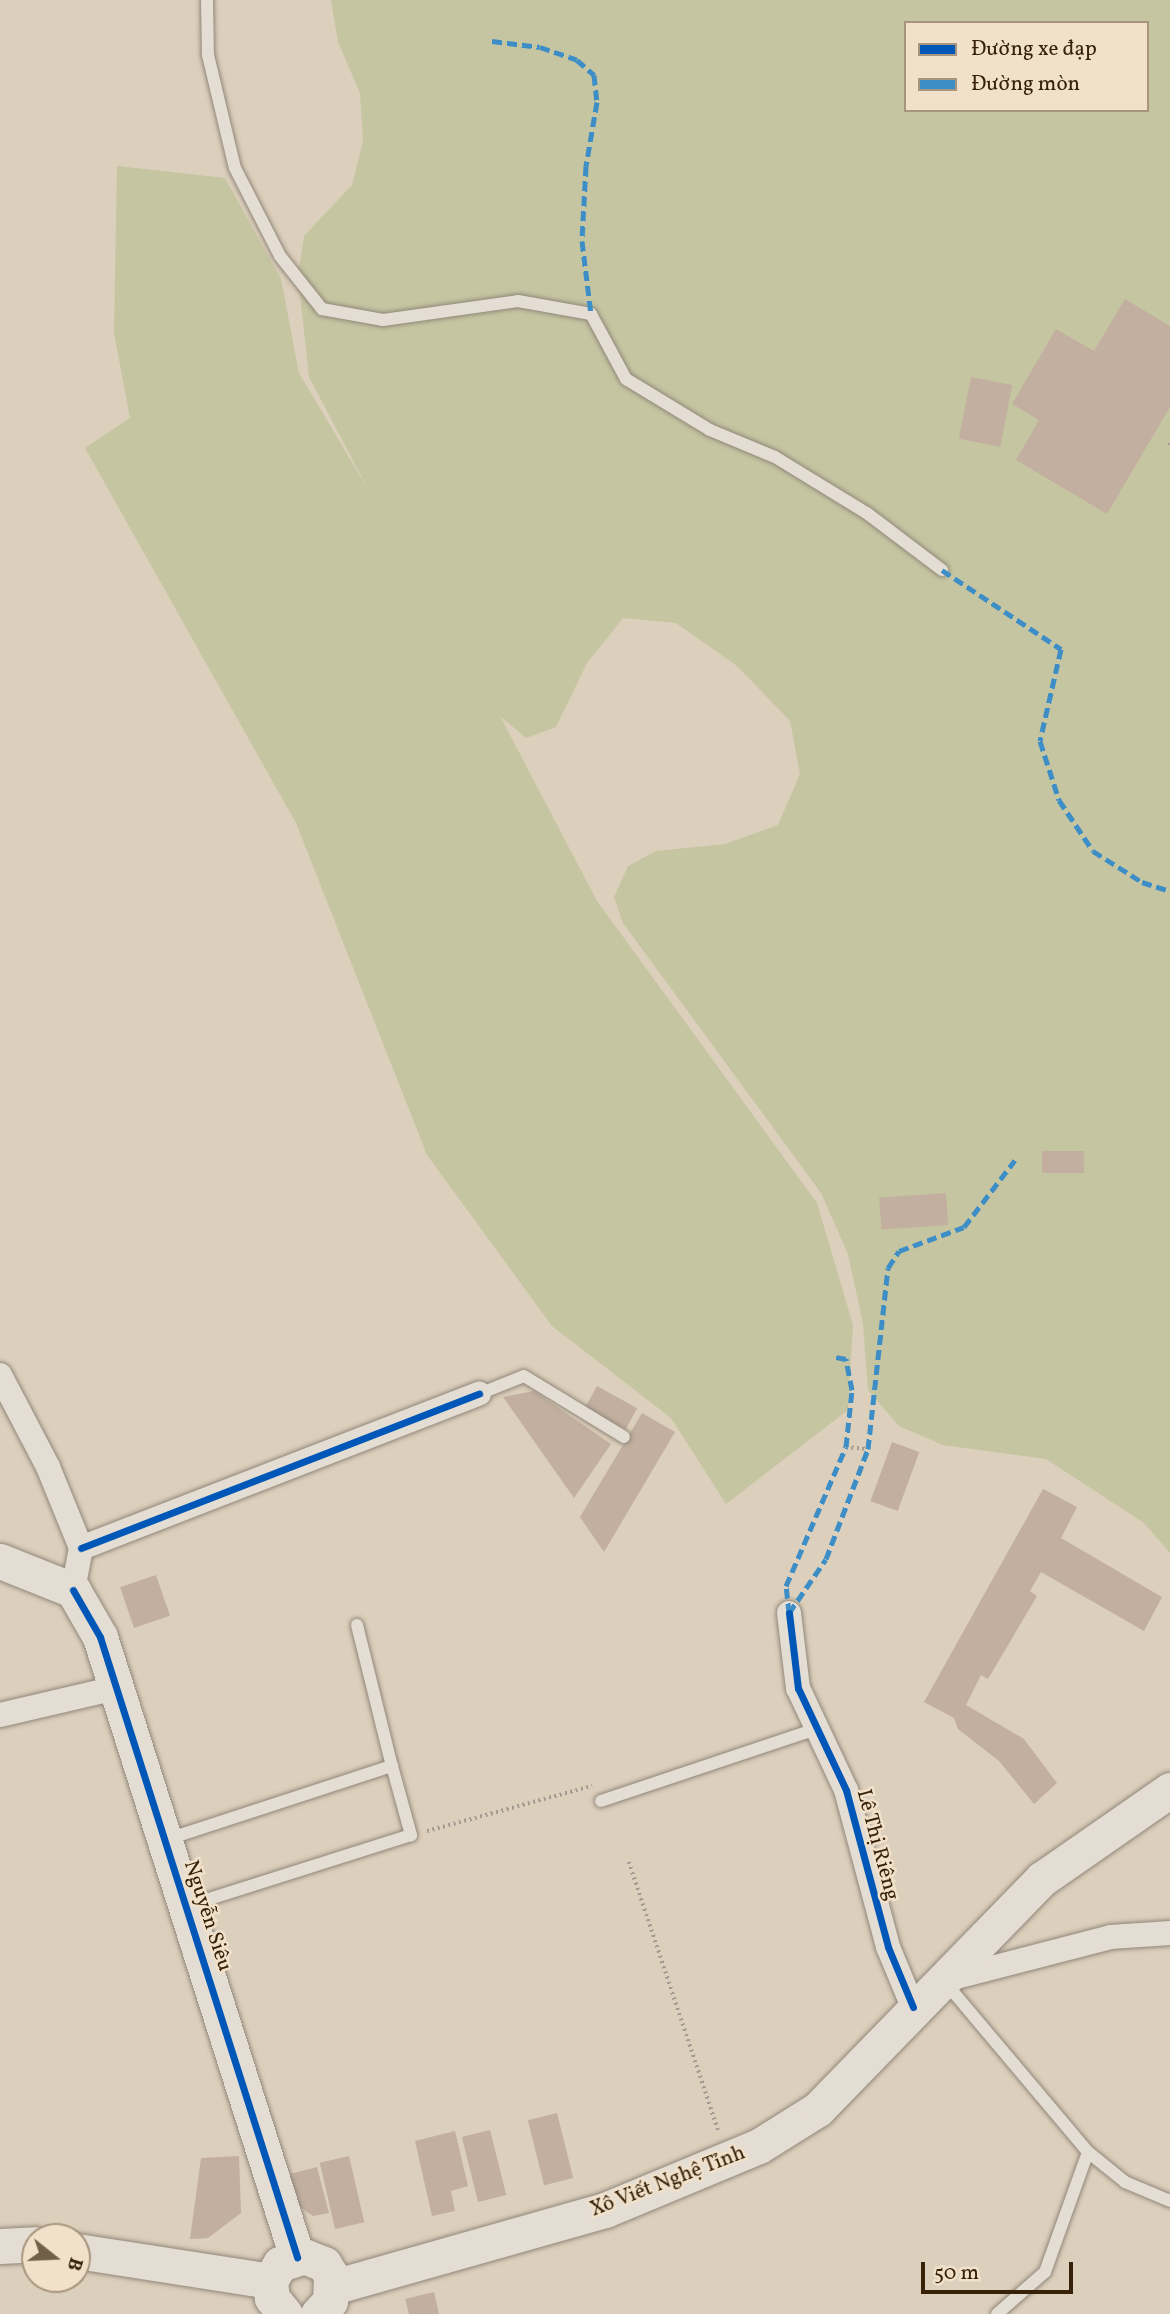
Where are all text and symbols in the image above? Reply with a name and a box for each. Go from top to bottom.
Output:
legend [904,21,1149,112]
text: Đường xe đạp [971,35,1097,64]
text: Đường mòn [971,70,1080,99]
street label: Lê Thị Riêng [850,1786,904,1904]
street label: Nguyễn Siêu [177,1857,237,1975]
street label: Xô Viết Nghệ Tỉnh [586,2141,750,2223]
north arrow [21,2223,91,2293]
scale bar [925,2248,1077,2292]
text: B [60,2254,88,2274]
text: 50 m [934,2259,979,2288]

